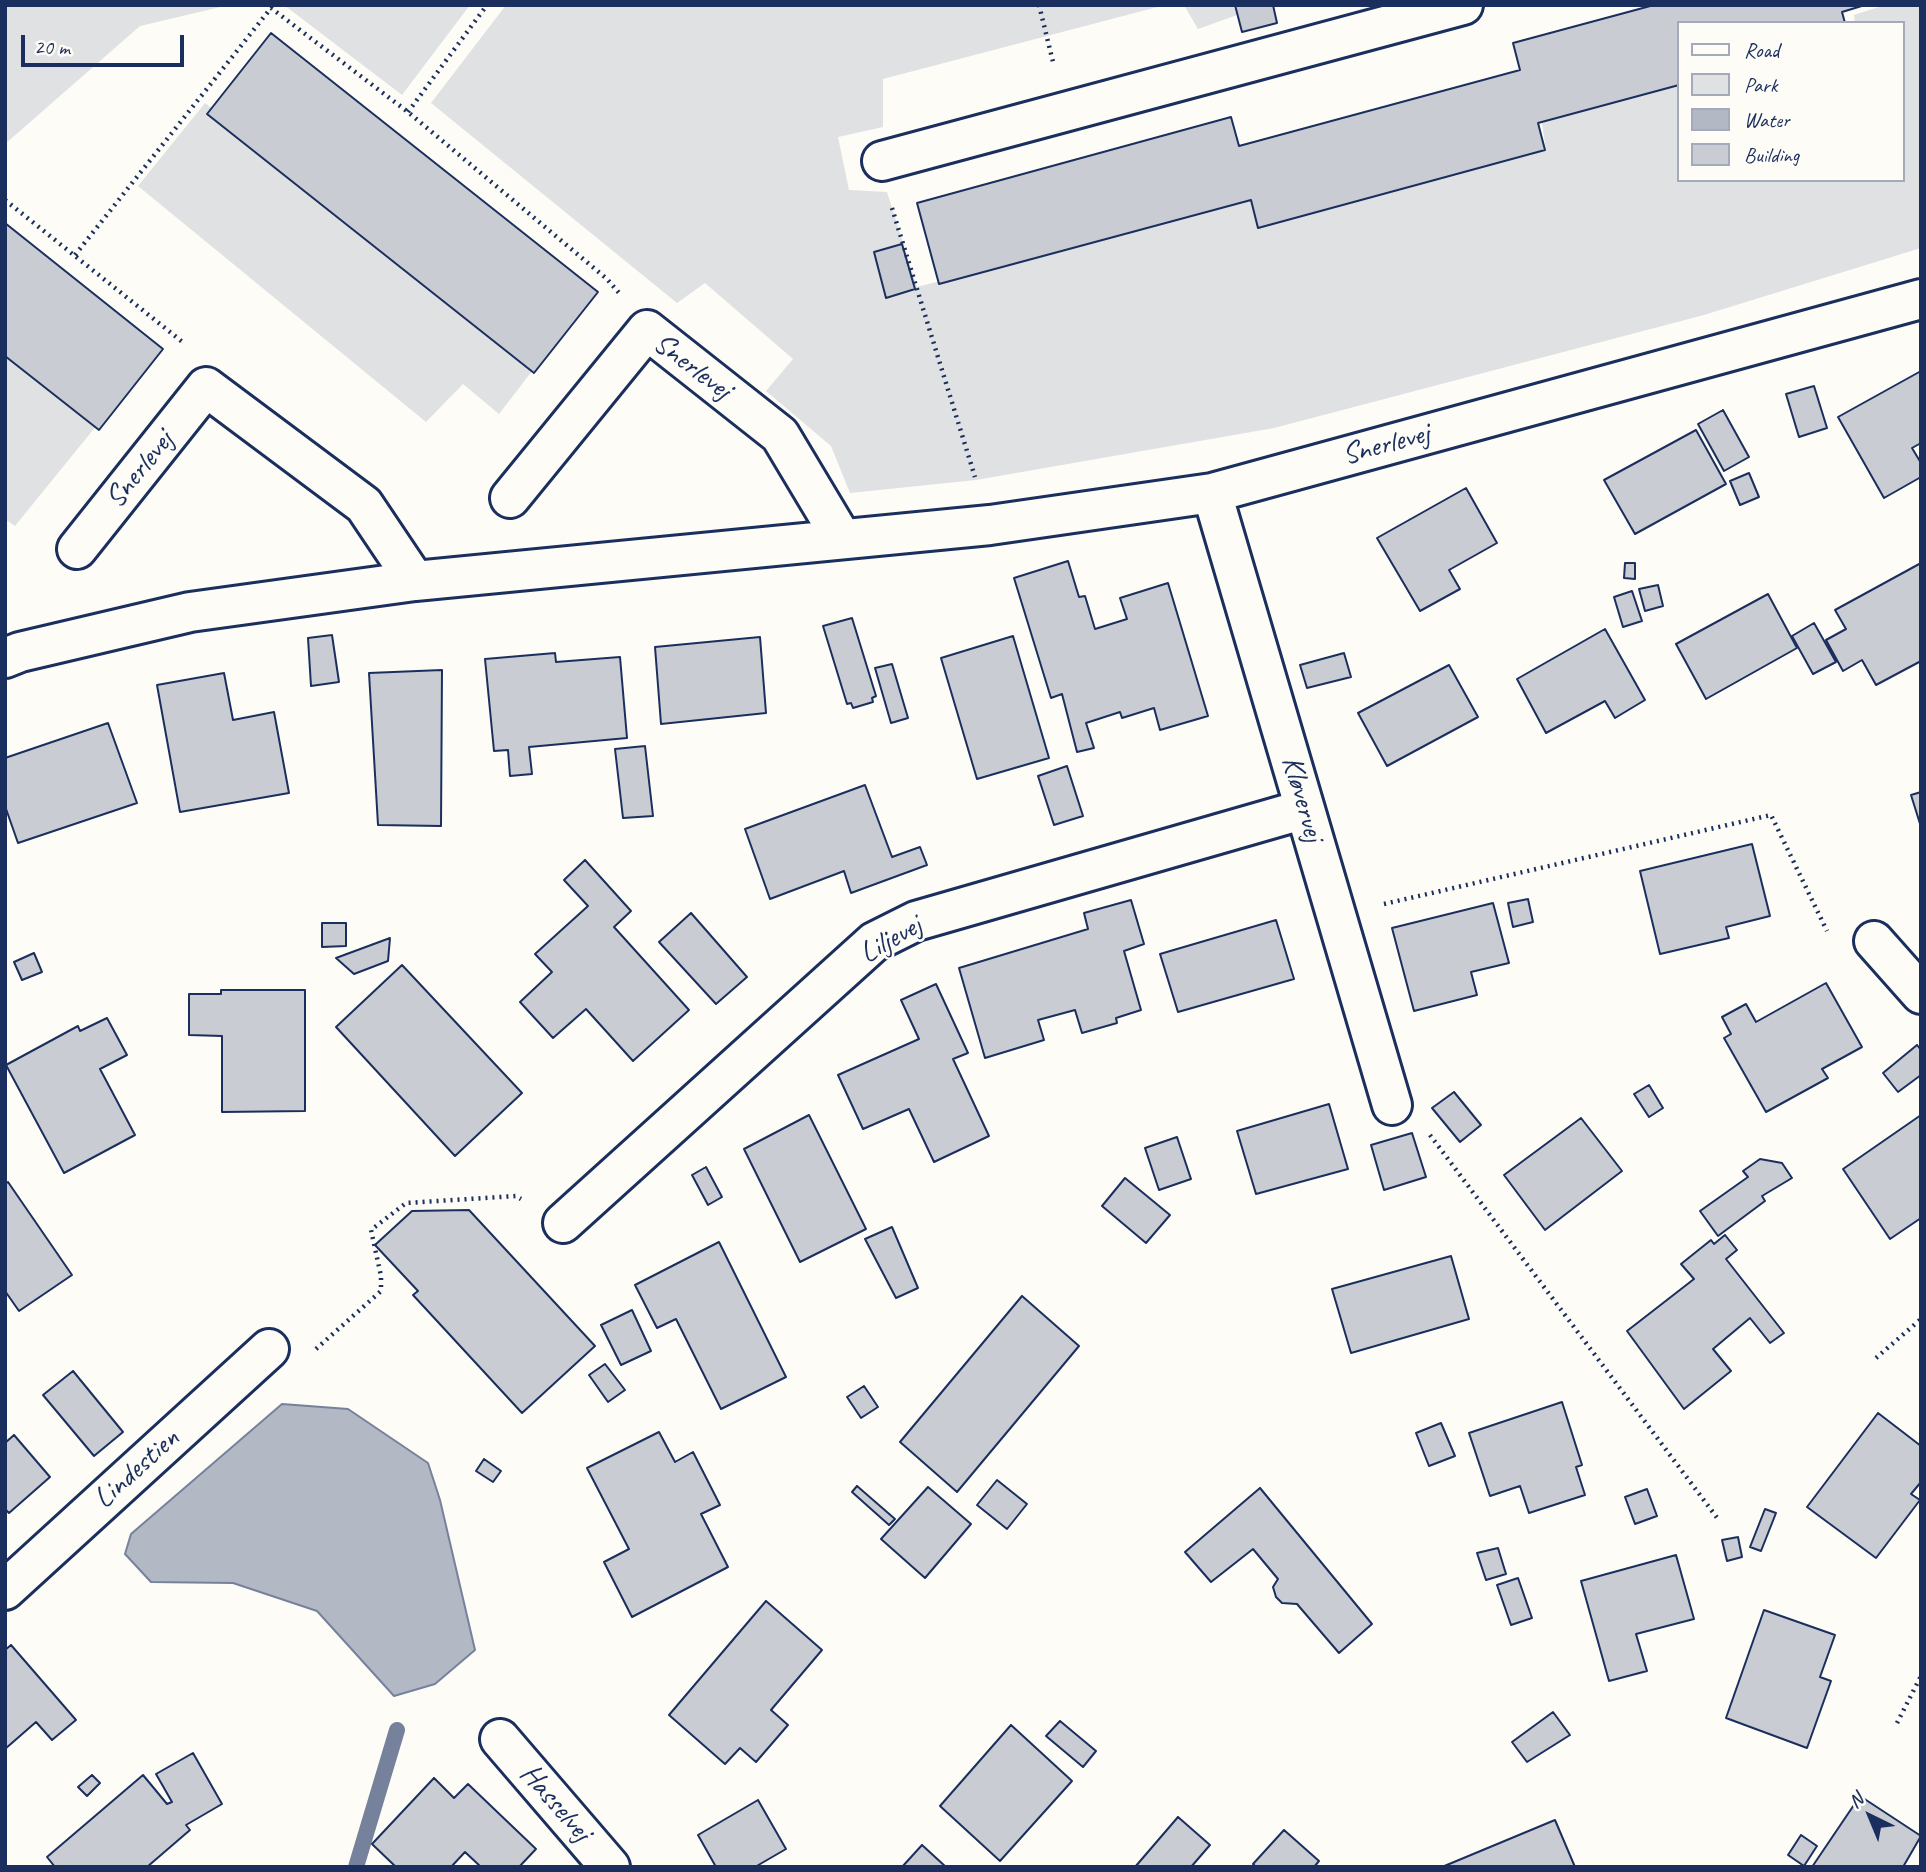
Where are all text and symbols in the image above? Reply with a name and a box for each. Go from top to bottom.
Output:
scale bar [24,21,187,65]
legend [1678,21,1905,182]
text: 20 m [34,34,70,60]
text: Road [1744,37,1779,63]
text: Park [1744,72,1777,98]
text: Water [1744,107,1790,133]
text: Building [1744,142,1799,168]
street label: Snerlevej [646,326,738,408]
street label: Snerlevej [1339,416,1433,474]
street label: Snerlevej [98,424,182,516]
street label: Kløvervej [1273,752,1331,846]
street label: Liljevej [854,908,928,972]
street label: Lindestien [87,1421,187,1517]
street label: Hasselvej [512,1757,598,1849]
north arrow [1835,1781,1905,1851]
text: N [1843,1788,1868,1813]

